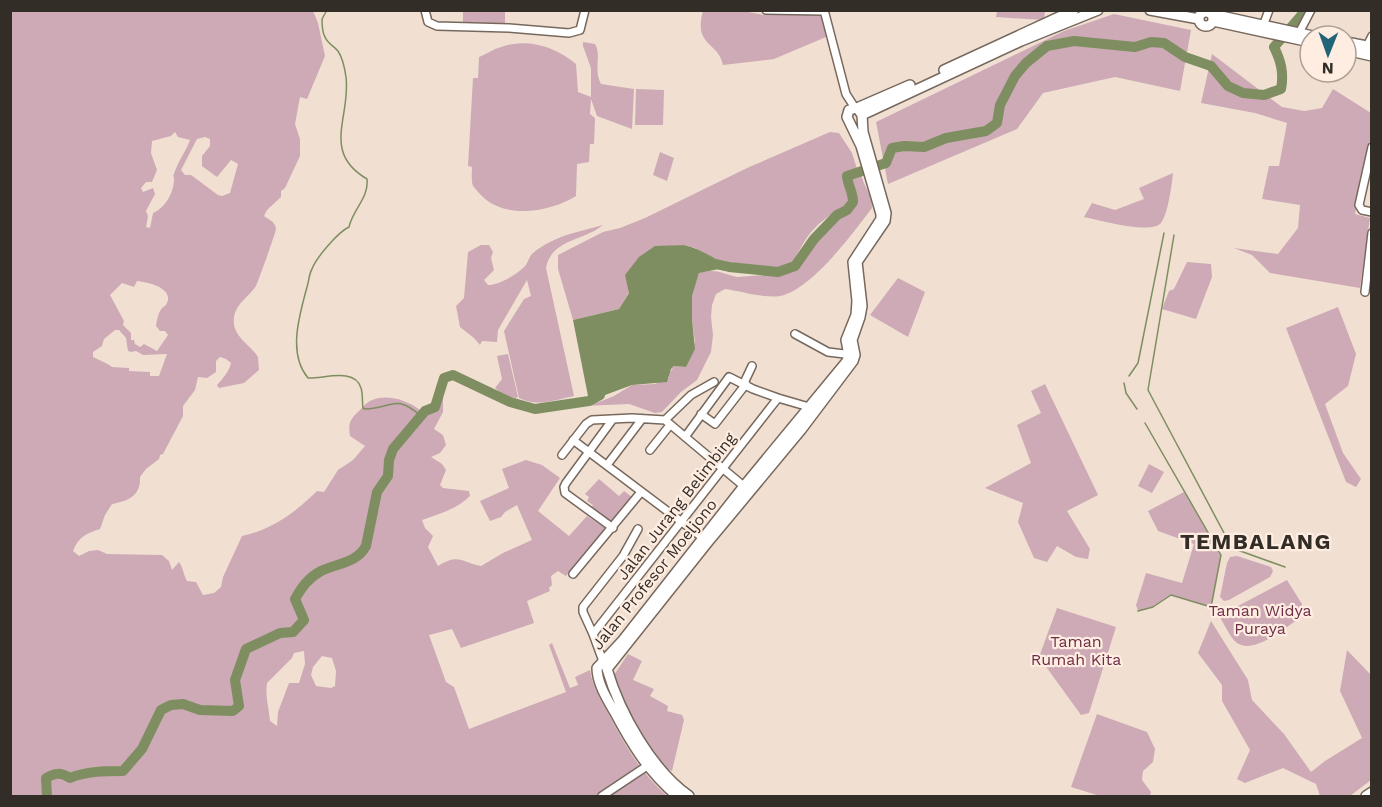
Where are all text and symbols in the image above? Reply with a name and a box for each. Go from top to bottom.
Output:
north arrow [1298,24,1358,84]
text: N [1322,59,1334,78]
street label: Jalan Jurang Belimbing [613,429,740,584]
street label: Jalan Profesor Moeljono [588,495,721,653]
district label: TEMBALANG [1180,529,1332,554]
park label: Taman Widya Puraya [1208,601,1312,638]
park label: Taman Rumah Kita [1031,632,1121,669]

